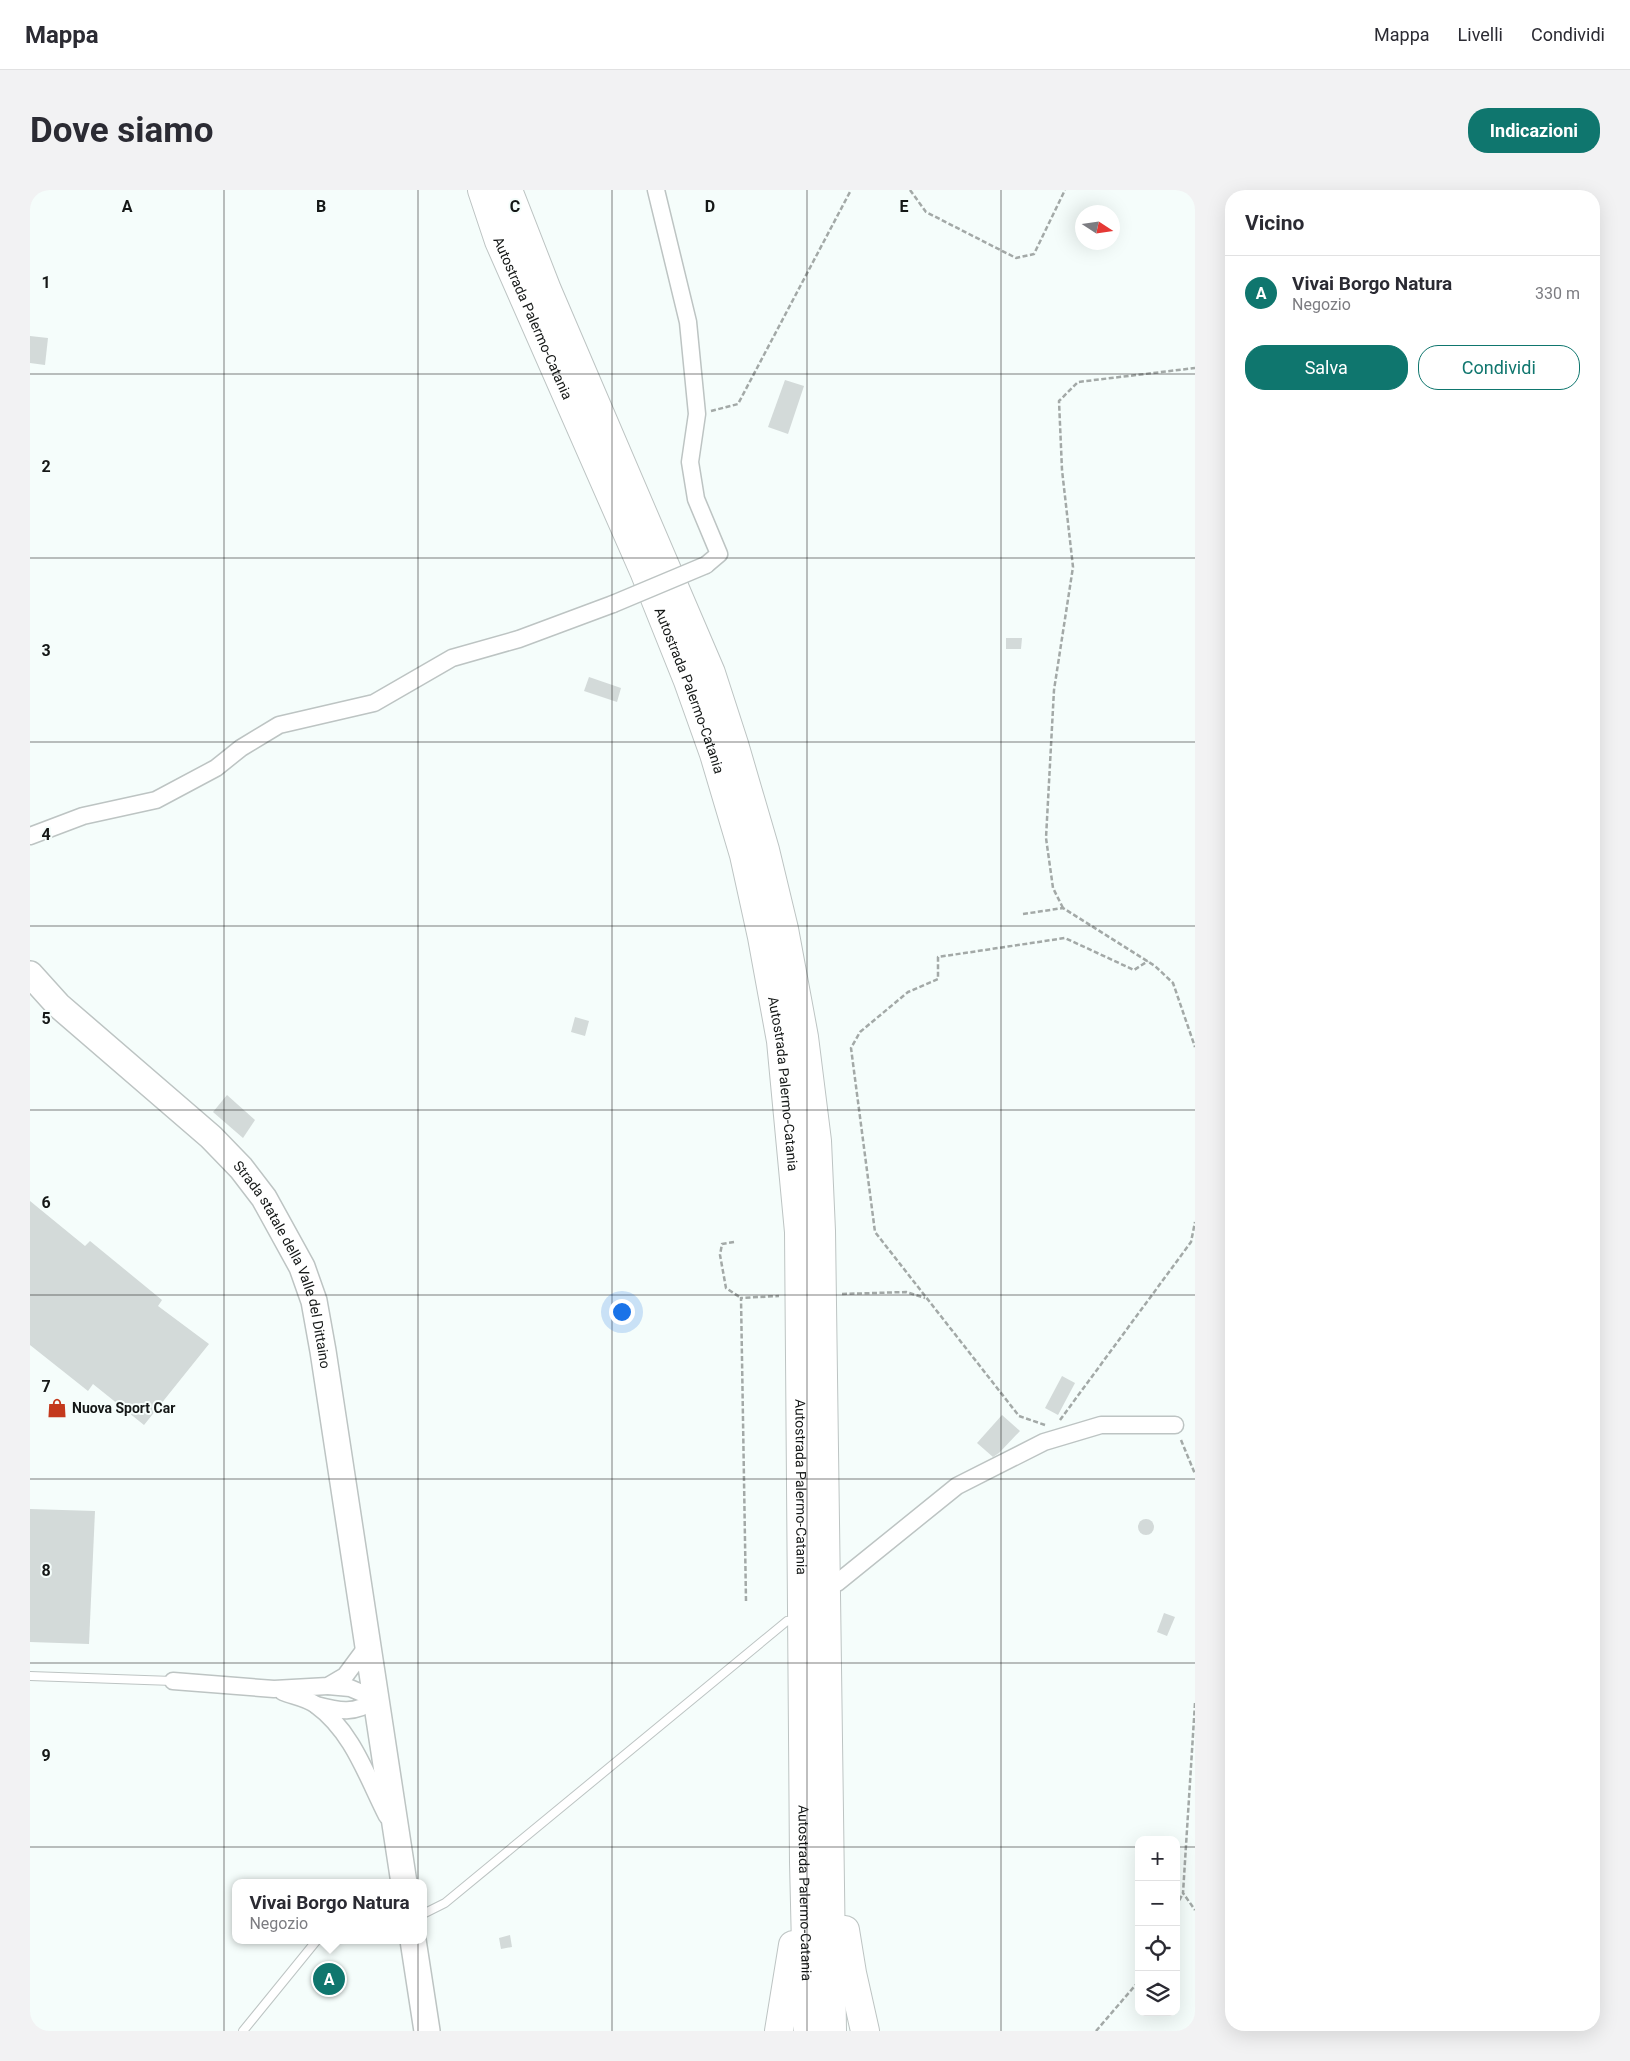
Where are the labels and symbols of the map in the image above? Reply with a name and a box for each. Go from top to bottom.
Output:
text: A [122,197,133,216]
text: B [316,197,326,216]
text: C [510,197,520,216]
text: D [705,197,715,216]
text: E [900,197,909,216]
north arrow [1075,205,1120,250]
street label: Autostrada Palermo-Catania [490,234,576,402]
text: 1 [41,273,51,292]
text: 2 [41,457,51,476]
street label: Autostrada Palermo-Catania [651,605,727,775]
text: 3 [41,641,51,660]
text: 4 [41,825,51,844]
street label: Autostrada Palermo-Catania [765,995,801,1172]
text: 5 [41,1009,51,1028]
street label: Strada statale della Valle del Dittaino [230,1157,334,1370]
text: 6 [41,1193,51,1212]
your location [609,1299,635,1325]
text: 7 [41,1377,51,1396]
shop icon: Nuova Sport Car [46,1397,68,1419]
street label: Autostrada Palermo-Catania [792,1399,810,1575]
place label: Nuova Sport Car [72,1400,175,1416]
text: 8 [41,1561,51,1580]
text: 9 [41,1746,51,1765]
street label: Autostrada Palermo-Catania [796,1805,815,1981]
pin: A [313,1960,345,1998]

